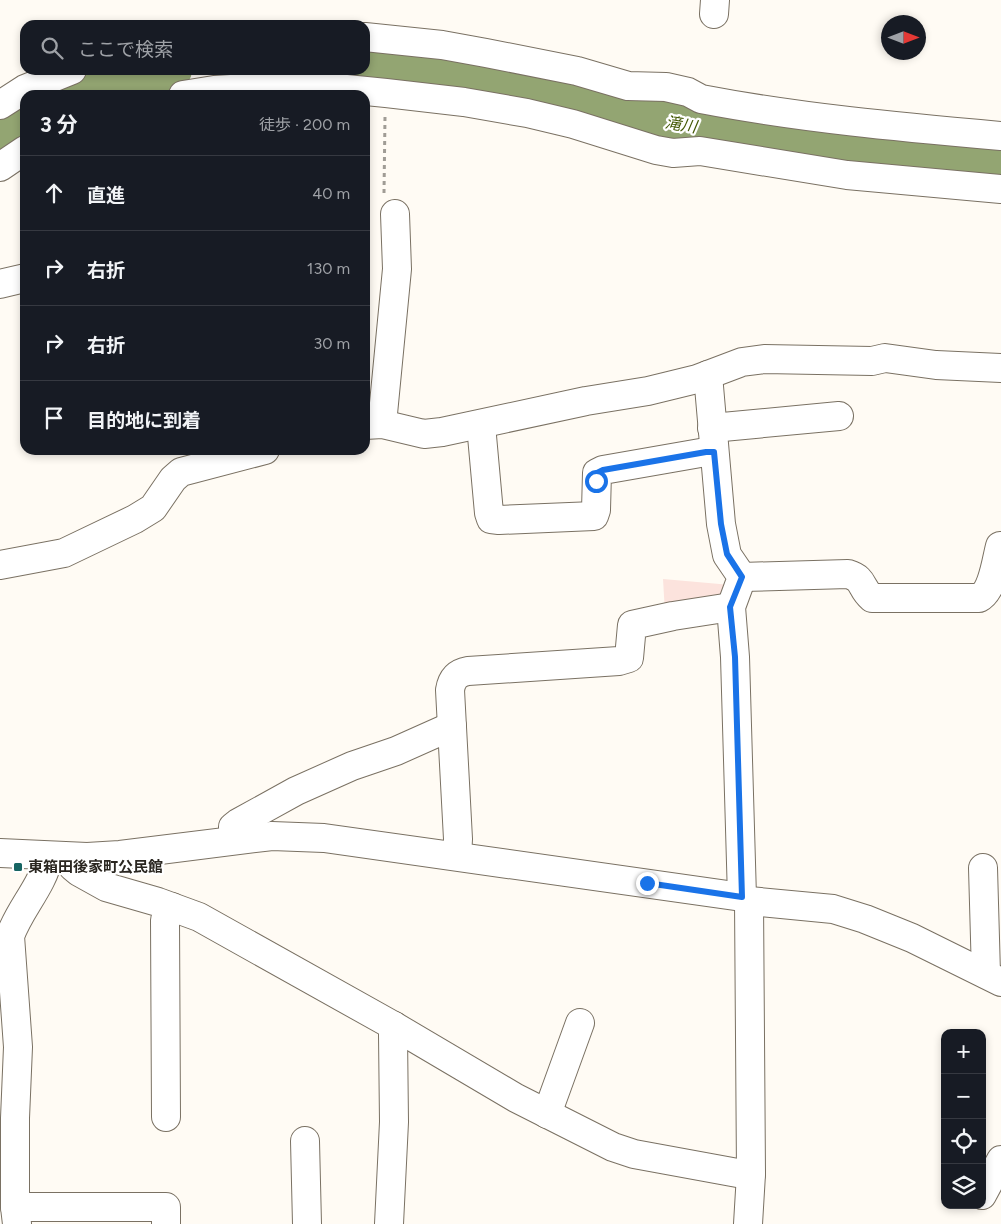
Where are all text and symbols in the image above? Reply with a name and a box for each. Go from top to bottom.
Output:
north arrow [881,15,926,60]
search box [20,20,370,75]
icon: search [38,34,66,62]
text: ここで検索 [78,38,173,61]
text: 3 分 [40,112,78,137]
water label: 滝川 [664,113,700,137]
text: 徒歩 · 200 m [259,115,350,134]
icon: ahead [40,179,68,207]
text: 直進 [87,184,125,207]
text: 40 m [312,184,350,203]
icon: right [40,254,68,282]
text: 右折 [87,259,125,282]
text: 130 m [307,259,350,278]
icon: right [40,329,68,357]
text: 右折 [87,334,125,357]
text: 30 m [313,334,350,353]
icon: arrive [40,404,68,432]
text: 目的地に到着 [87,409,201,432]
route start [585,470,608,493]
place label: 東箱田後家町公民館 [28,858,163,876]
marker: 東箱田後家町公民館 [12,861,24,873]
route end [636,872,659,895]
map controls [941,1029,986,1209]
button: + [941,1029,986,1074]
button: − [941,1074,986,1119]
button: locate [941,1119,986,1164]
button: layers [941,1164,986,1209]

